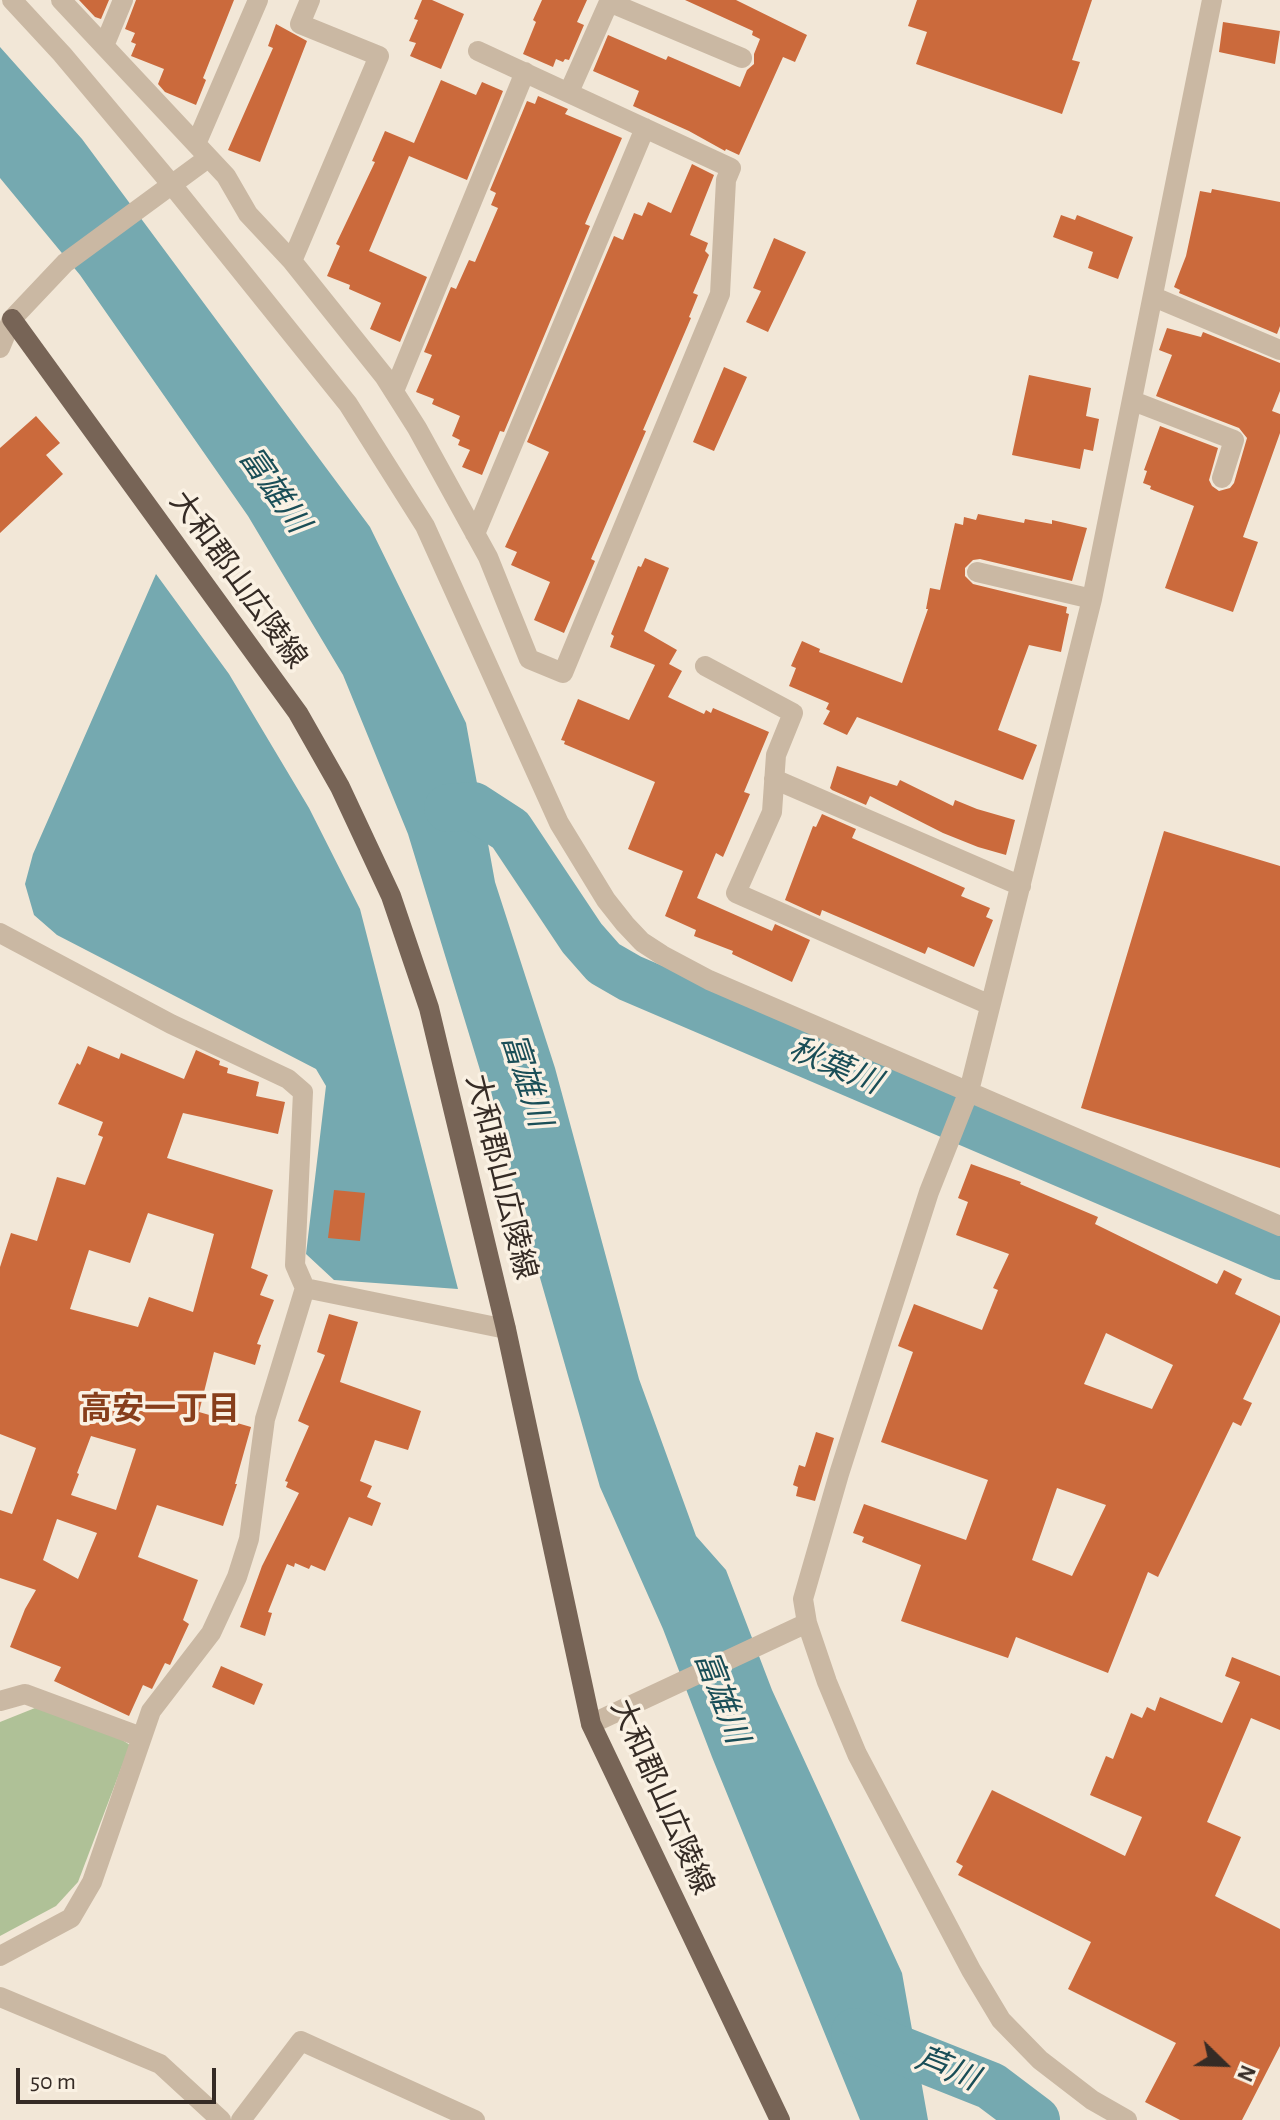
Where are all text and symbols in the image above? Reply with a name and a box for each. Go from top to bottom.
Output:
water label: 富雄川 [231,440,317,540]
street label: 大和郡山広陵線 [162,484,314,676]
water label: 富雄川 [493,1028,559,1132]
water label: 秋葉川 [783,1030,887,1102]
street label: 大和郡山広陵線 [458,1071,544,1283]
district label: 高安一丁目 [80,1390,240,1428]
water label: 富雄川 [686,1645,756,1749]
street label: 大和郡山広陵線 [603,1694,721,1900]
north arrow [1184,2024,1264,2104]
water label: 芦川 [910,2039,984,2099]
scale bar [20,2052,220,2102]
text: N [1233,2062,1259,2085]
text: 50 m [30,2070,76,2094]

